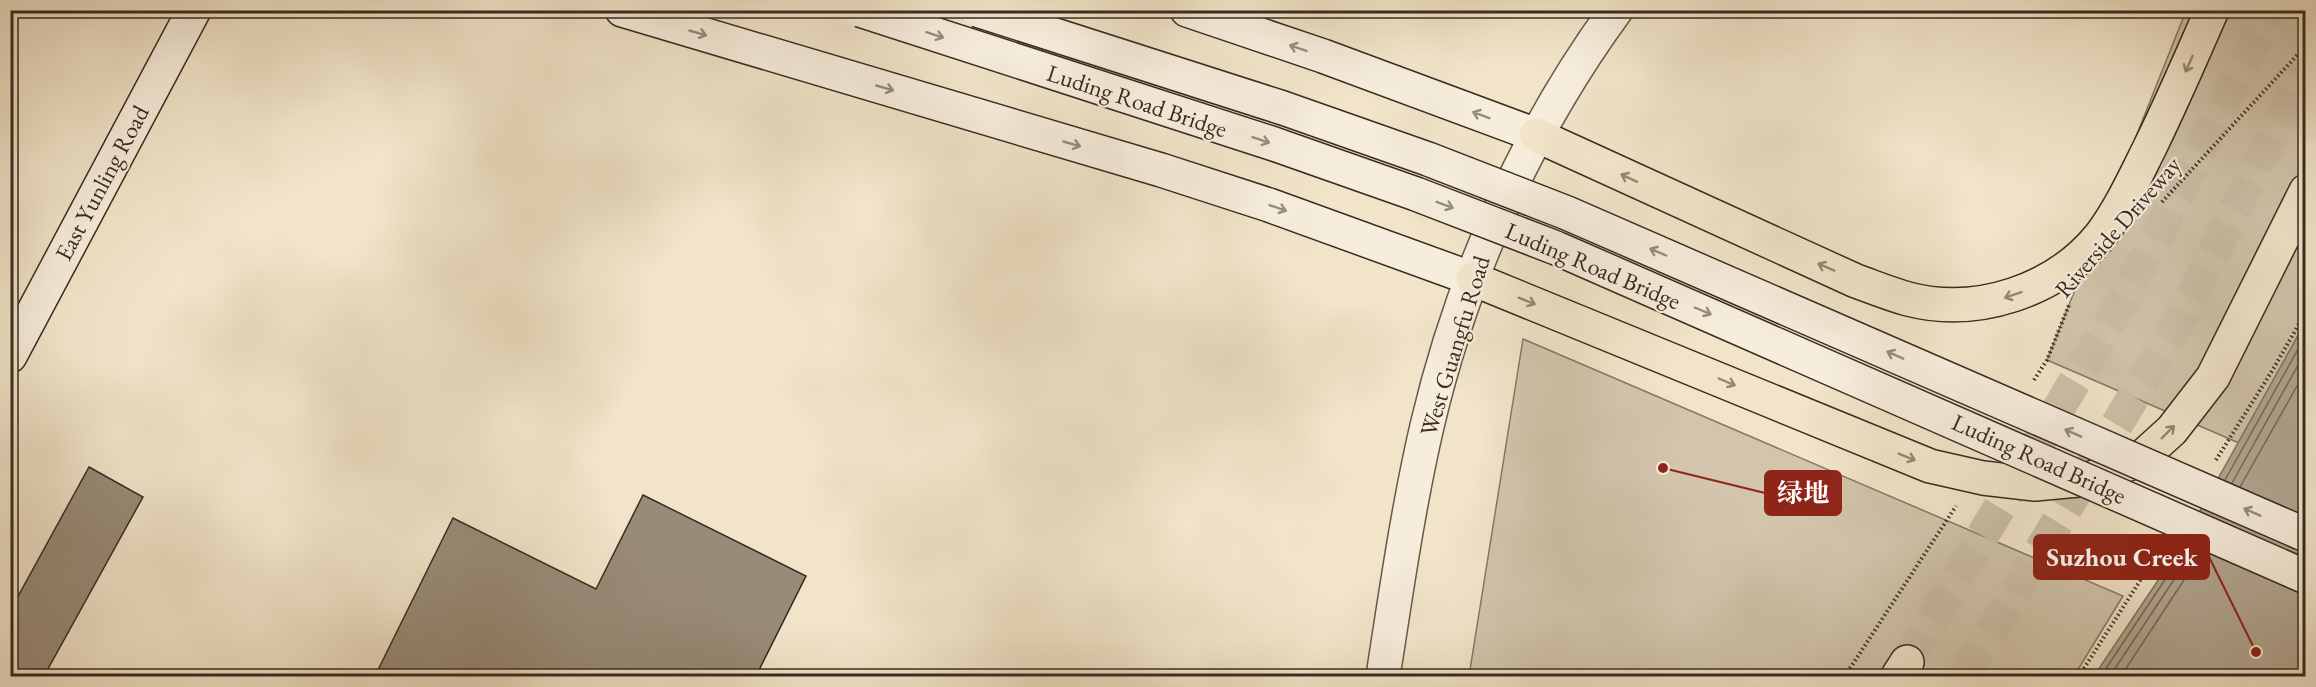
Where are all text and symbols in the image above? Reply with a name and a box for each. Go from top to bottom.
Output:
one-way arrow [688,28,707,39]
one-way arrow [925,31,944,42]
one-way arrow [1289,41,1308,52]
one-way arrow [2182,55,2193,73]
street label: Luding Road Bridge [1043,57,1231,144]
one-way arrow [875,83,894,94]
street label: East Yunling Road [48,99,156,266]
one-way arrow [1472,109,1491,120]
one-way arrow [1251,135,1270,146]
one-way arrow [1062,139,1081,150]
street label: Riverside Driveway [2048,149,2188,304]
one-way arrow [1620,172,1638,184]
one-way arrow [1435,200,1454,211]
one-way arrow [1268,203,1287,214]
street label: Luding Road Bridge [1501,215,1686,316]
one-way arrow [1650,246,1668,257]
street label: West Guangfu Road [1412,251,1497,440]
one-way arrow [1817,261,1835,273]
one-way arrow [2004,290,2023,301]
one-way arrow [1517,296,1536,307]
one-way arrow [1693,306,1711,318]
one-way arrow [1886,349,1905,360]
one-way arrow [1717,377,1736,388]
street label: Luding Road Bridge [1947,406,2131,511]
one-way arrow [2161,425,2176,440]
one-way arrow [2065,427,2083,439]
one-way arrow [1898,452,1916,463]
callout: 绿地 [1765,471,1841,515]
text: 绿地 [1777,476,1829,510]
one-way arrow [2243,506,2262,517]
callout: Suzhou Creek [2034,535,2209,579]
text: Suzhou Creek [2046,540,2198,574]

